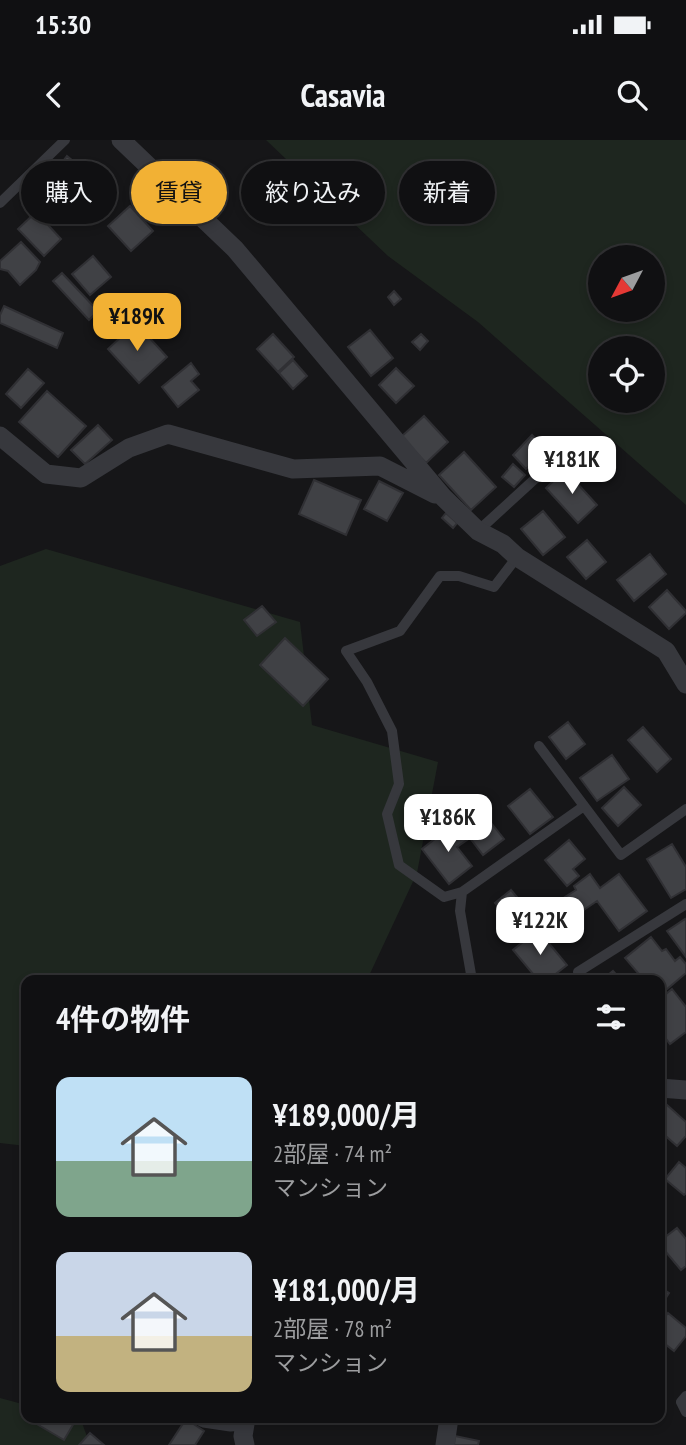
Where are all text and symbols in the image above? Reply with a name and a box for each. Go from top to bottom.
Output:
text: 15:30 [35,8,91,41]
text: Casavia [300,74,386,116]
icon: back [35,76,73,114]
icon: search [613,76,651,114]
chip: 購入 [21,161,117,224]
chip: 賃貸 [131,161,227,224]
chip: 絞り込み [241,161,385,224]
chip: 新着 [399,161,495,224]
north arrow [588,245,665,322]
map controls [588,245,665,413]
pin: ¥189K [88,294,186,353]
text: ¥189K [109,301,165,330]
button: locate [588,336,665,413]
pin: ¥181K [523,436,621,496]
text: ¥181K [544,444,600,473]
pin: ¥186K [399,794,497,854]
text: ¥186K [420,802,476,831]
pin: ¥122K [491,898,589,957]
text: ¥122K [512,905,568,934]
icon: filters [592,998,630,1036]
text: 4件の物件 [56,999,190,1038]
text: ¥189,000/月 [273,1095,420,1134]
icon: home [112,1105,196,1189]
text: 2部屋 · 74 m² [273,1139,392,1168]
text: マンション [273,1173,388,1202]
text: ¥181,000/月 [273,1270,420,1309]
icon: home [112,1280,196,1364]
text: 2部屋 · 78 m² [273,1314,392,1343]
text: マンション [273,1348,388,1377]

